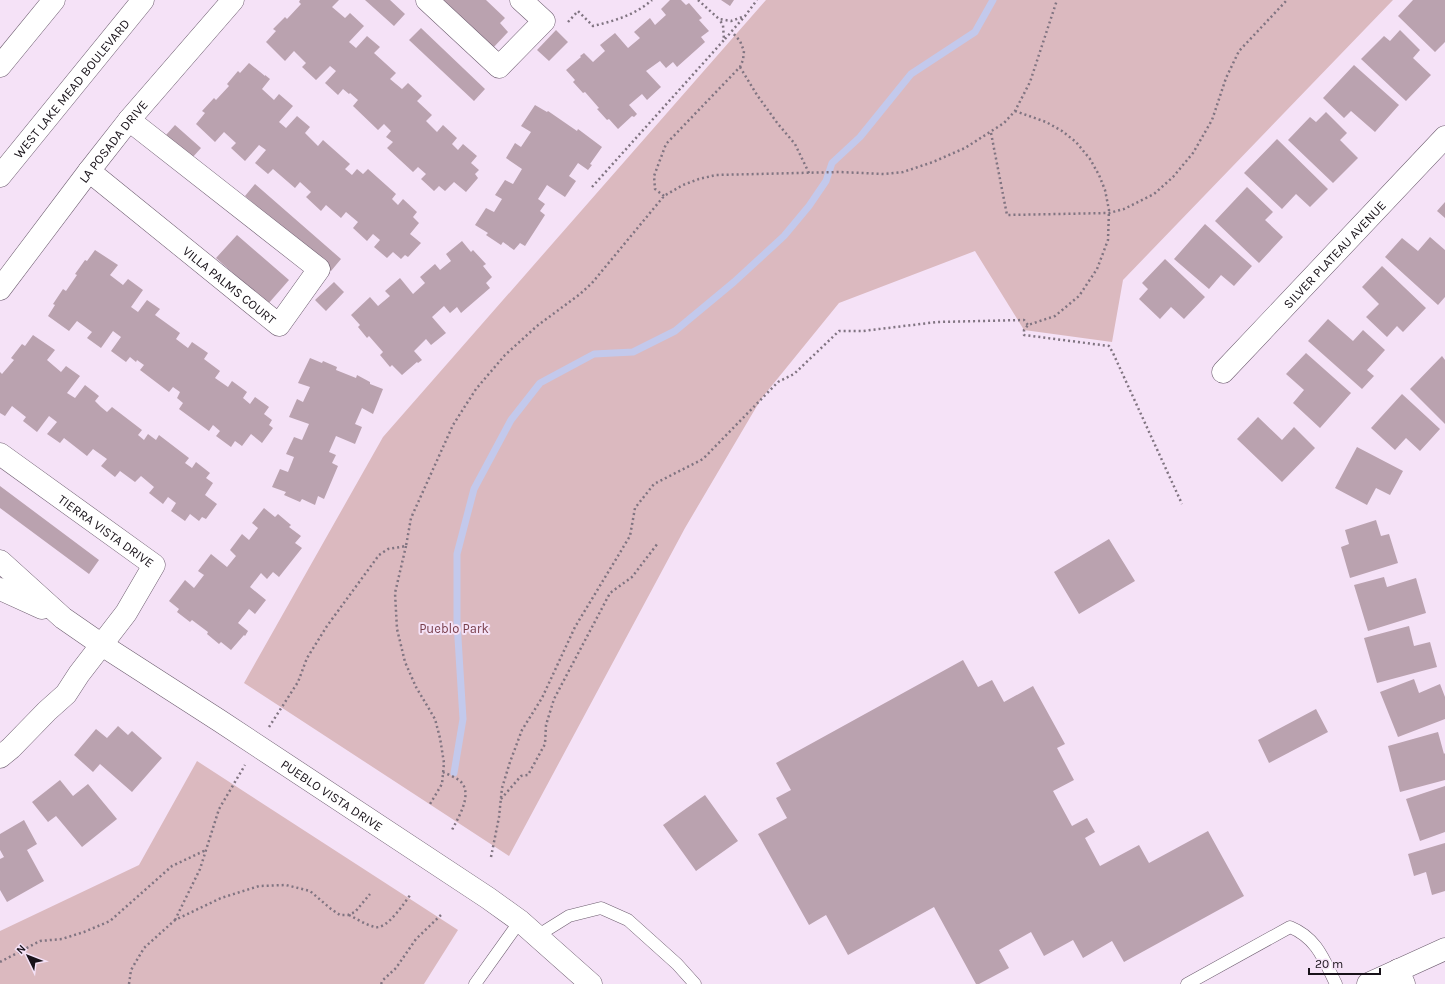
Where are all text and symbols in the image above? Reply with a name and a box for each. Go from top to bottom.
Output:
street label: WEST LAKE MEAD BOULEVARD [10,16,132,161]
street label: LA POSADA DRIVE [75,97,150,186]
street label: SILVER PLATEAU AVENUE [1280,197,1389,311]
street label: VILLA PALMS COURT [180,243,279,327]
street label: TIERRA VISTA DRIVE [56,491,157,570]
park label: Pueblo Park [419,621,489,636]
street label: PUEBLO VISTA DRIVE [278,756,386,834]
north arrow [8,936,48,976]
text: N [14,942,28,957]
scale bar [1309,950,1380,976]
text: 20 m [1315,957,1343,971]

